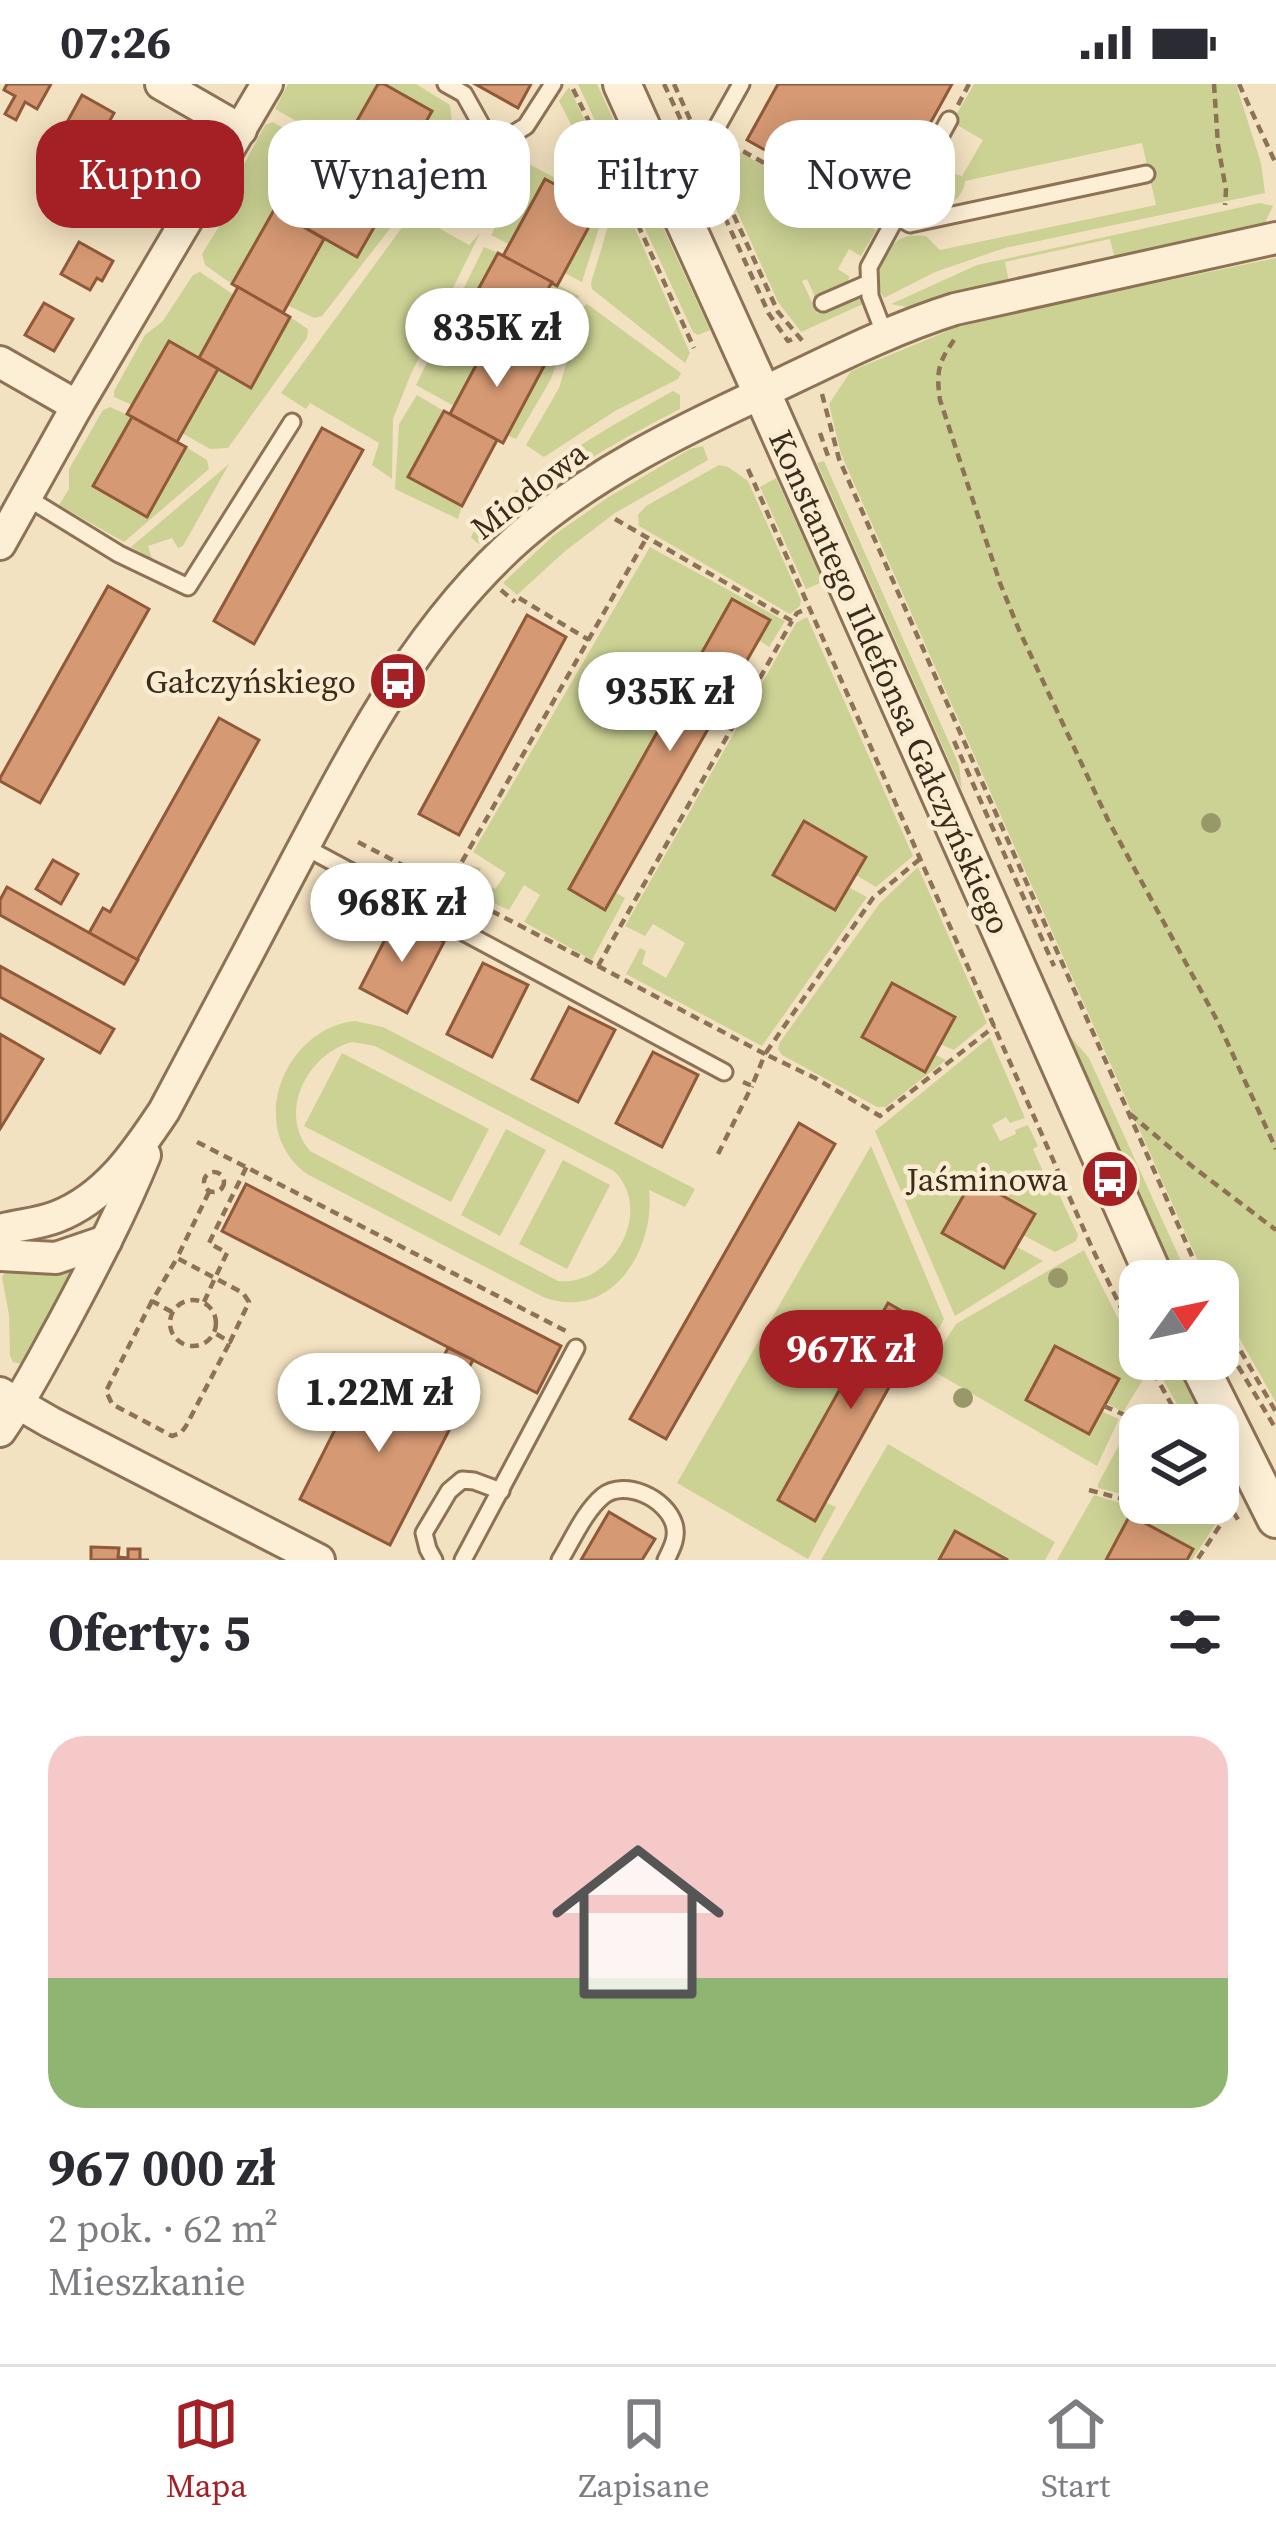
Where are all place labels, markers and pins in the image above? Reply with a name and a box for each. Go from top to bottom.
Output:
pin: 835K zł [386,288,608,390]
bus stop icon: Gałczyńskiego [367,650,429,712]
pin: 935K zł [559,652,781,754]
place label: Gałczyńskiego [145,659,356,704]
pin: 968K zł [291,863,513,965]
bus stop icon: Jaśminowa [1079,1148,1141,1210]
place label: Jaśminowa [905,1157,1068,1202]
pin: 967K zł [740,1310,962,1412]
pin: 1.22M zł [255,1353,503,1455]

